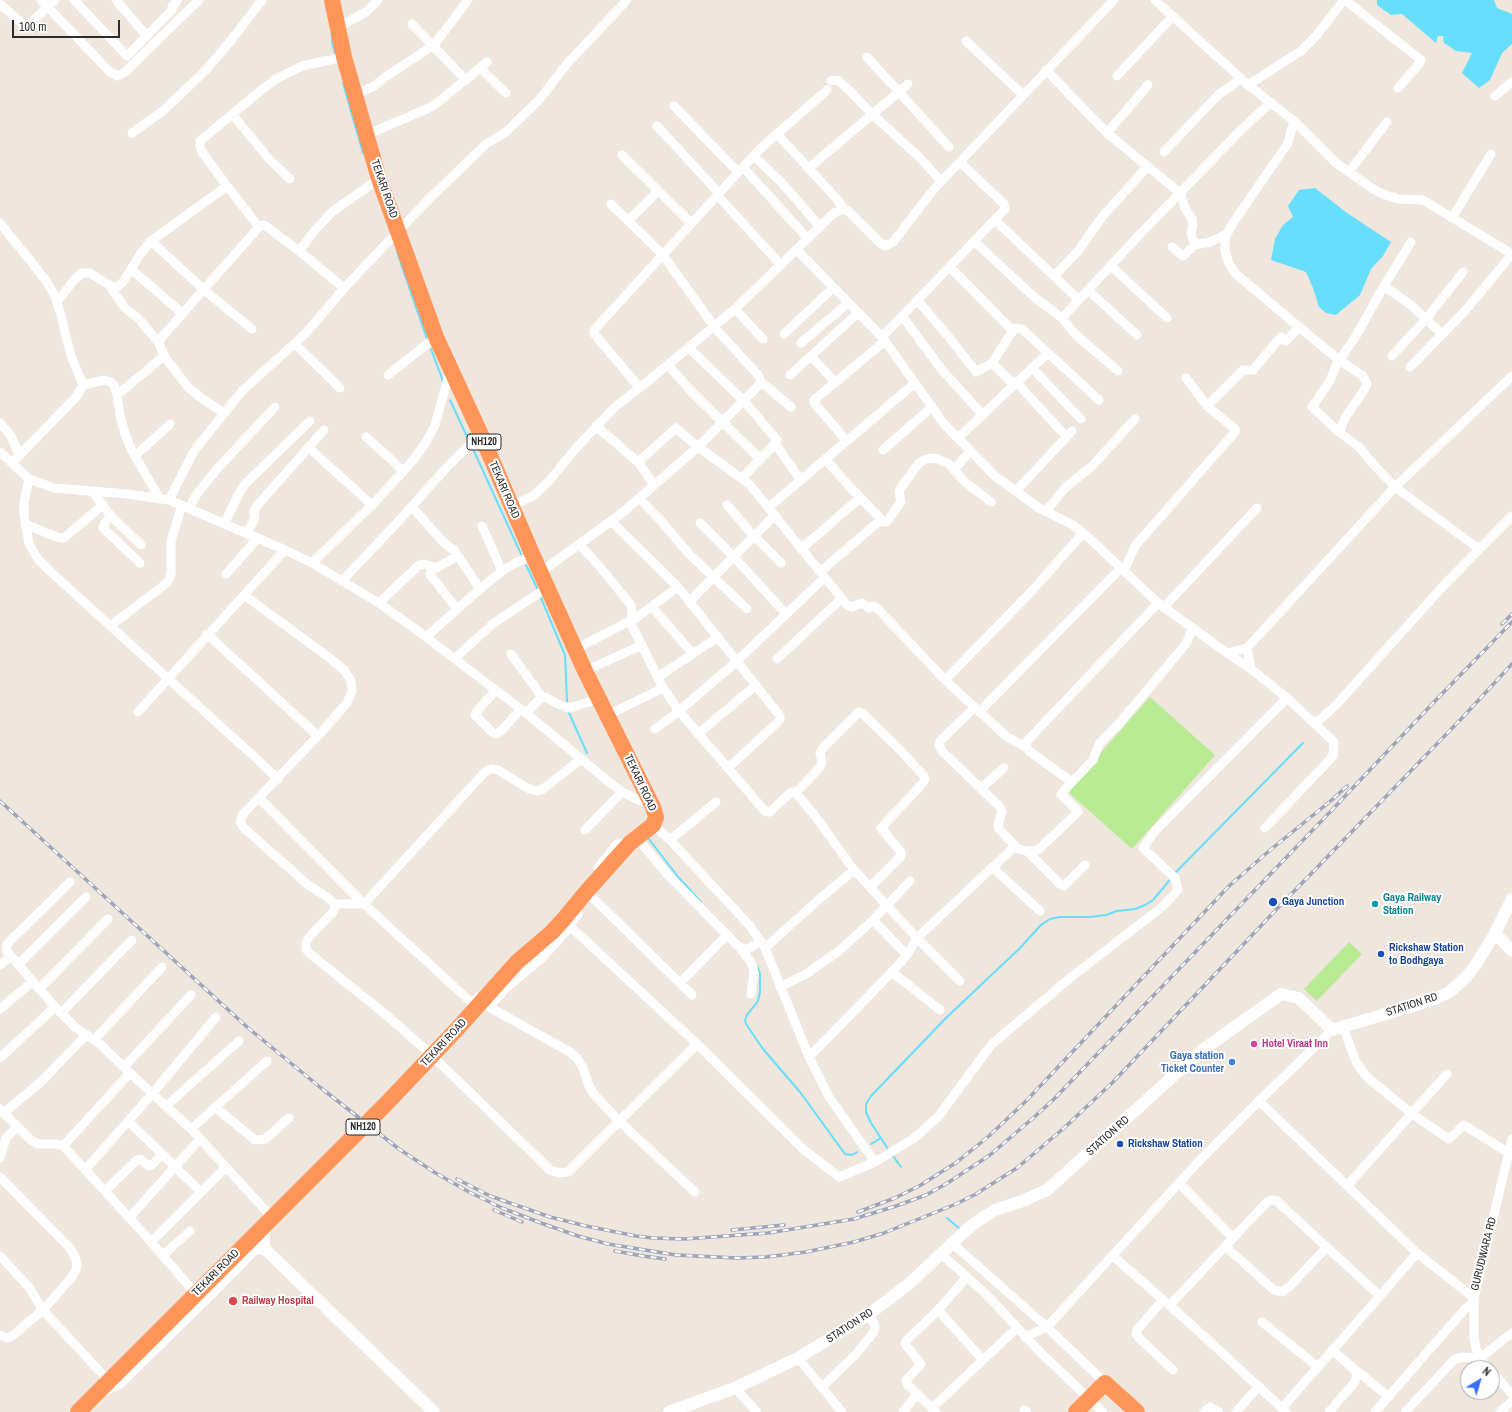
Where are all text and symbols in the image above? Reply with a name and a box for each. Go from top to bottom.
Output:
scale bar [14,12,122,38]
text: 100 m [19,19,46,35]
street label: TEKARI ROAD [368,158,400,220]
road number: NH120 [467,434,501,450]
street label: TEKARI ROAD [486,459,522,521]
street label: TEKARI ROAD [621,753,659,813]
place label: Gaya Railway Station [1383,891,1441,917]
place label: Gaya Junction [1282,895,1344,909]
marker: Gaya Junction [1267,896,1279,908]
marker: Gaya Railway Station [1370,899,1380,909]
place label: Rickshaw Station to Bodhgaya [1389,941,1464,967]
marker: Rickshaw Station to Bodhgaya [1376,949,1386,959]
street label: STATION RD [1385,990,1439,1020]
street label: TEKARI ROAD [418,1016,470,1070]
place label: Hotel Viraat Inn [1262,1037,1328,1051]
marker: Hotel Viraat Inn [1249,1039,1259,1049]
place label: Gaya station Ticket Counter [1161,1049,1224,1075]
marker: Gaya station Ticket Counter [1227,1057,1237,1067]
street label: STATION RD [1084,1113,1132,1159]
road number: NH120 [346,1119,380,1135]
place label: Rickshaw Station [1128,1137,1203,1151]
marker: Rickshaw Station [1115,1139,1125,1149]
street label: GURUDWARA RD [1468,1216,1500,1292]
street label: TEKARI ROAD [190,1247,242,1299]
place label: Railway Hospital [242,1294,314,1308]
marker: Railway Hospital [227,1295,239,1307]
street label: STATION RD [824,1306,876,1346]
north arrow [1460,1360,1500,1400]
text: N [1480,1364,1494,1379]

